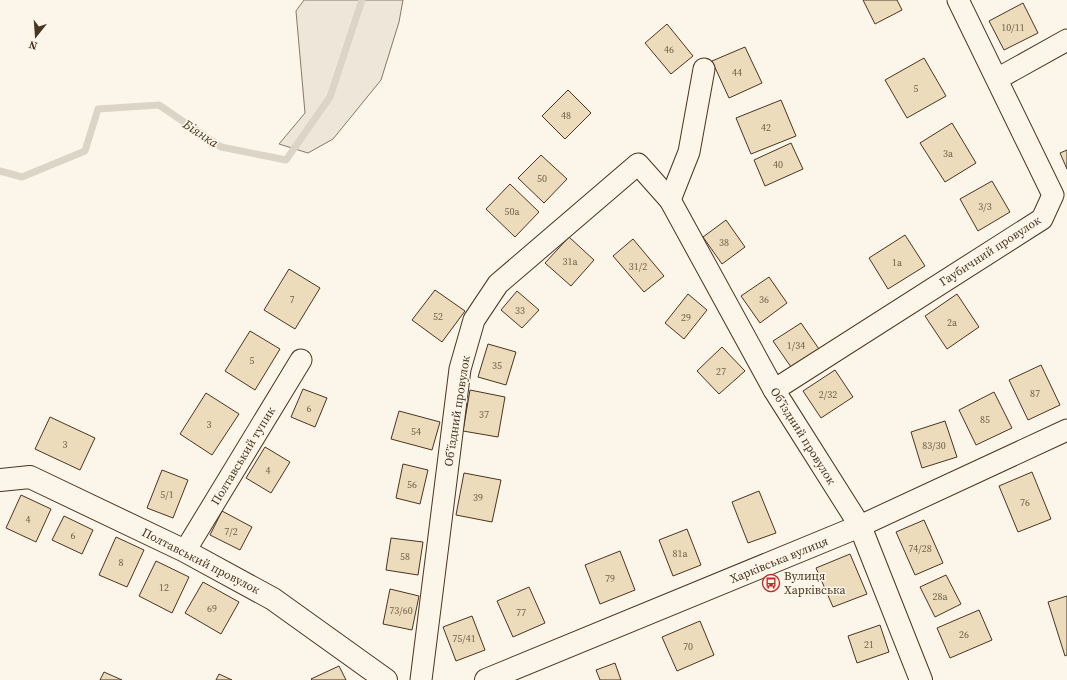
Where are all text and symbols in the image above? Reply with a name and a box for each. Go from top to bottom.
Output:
north arrow [16,16,56,56]
house number: 10/11 [1001,21,1025,34]
text: N [27,37,39,53]
house number: 46 [664,43,674,56]
house number: 44 [732,66,742,79]
house number: 5 [914,82,919,95]
house number: 48 [561,109,571,122]
water label: Біянка [179,115,222,151]
house number: 42 [761,121,771,134]
house number: 3а [943,147,954,160]
house number: 40 [773,158,783,171]
house number: 50 [537,172,547,185]
house number: 3/3 [978,200,992,213]
house number: 50а [504,205,520,218]
street label: Гаубичний провулок [936,212,1044,290]
house number: 38 [719,236,729,249]
house number: 31а [562,255,578,268]
house number: 1а [892,256,903,269]
house number: 31/2 [629,260,647,273]
house number: 7 [290,293,295,306]
house number: 36 [759,293,769,306]
house number: 33 [515,304,525,317]
house number: 52 [433,310,443,323]
house number: 29 [681,311,691,324]
house number: 2а [947,316,958,329]
house number: 1/34 [787,339,805,352]
house number: 5 [250,354,255,367]
street label: Обʼїздний провулок [440,354,474,468]
house number: 35 [492,359,502,372]
house number: 27 [716,365,726,378]
street label: Обʼїздний провулок [767,384,840,488]
house number: 87 [1030,387,1040,400]
house number: 2/32 [819,388,837,401]
house number: 6 [307,402,312,415]
street label: Полтавський тупик [207,404,279,508]
house number: 37 [479,408,489,421]
house number: 85 [980,413,990,426]
house number: 3 [207,418,212,431]
house number: 54 [411,425,421,438]
house number: 3 [63,438,68,451]
house number: 83/30 [922,439,946,452]
house number: 4 [266,464,271,477]
house number: 56 [407,478,417,491]
house number: 5/1 [160,488,174,501]
house number: 39 [473,491,483,504]
house number: 76 [1020,496,1030,509]
house number: 4 [26,513,31,526]
street label: Полтавський провулок [139,524,263,598]
house number: 7/2 [224,525,238,538]
house number: 6 [71,529,76,542]
street label: Харківська вулиця [728,533,830,587]
house number: 74/28 [908,542,932,555]
house number: 81а [672,547,688,560]
house number: 58 [400,550,410,563]
house number: 8 [119,556,124,569]
place label: Вулиця Харківська [784,568,846,598]
house number: 79 [605,572,615,585]
bus stop icon: Вулиця Харківська [761,573,781,593]
house number: 12 [159,581,169,594]
house number: 28а [932,590,948,603]
house number: 69 [207,602,217,615]
house number: 73/60 [389,604,413,617]
house number: 77 [516,606,526,619]
house number: 26 [959,628,969,641]
house number: 75/41 [452,632,476,645]
house number: 21 [864,638,874,651]
house number: 70 [683,640,693,653]

